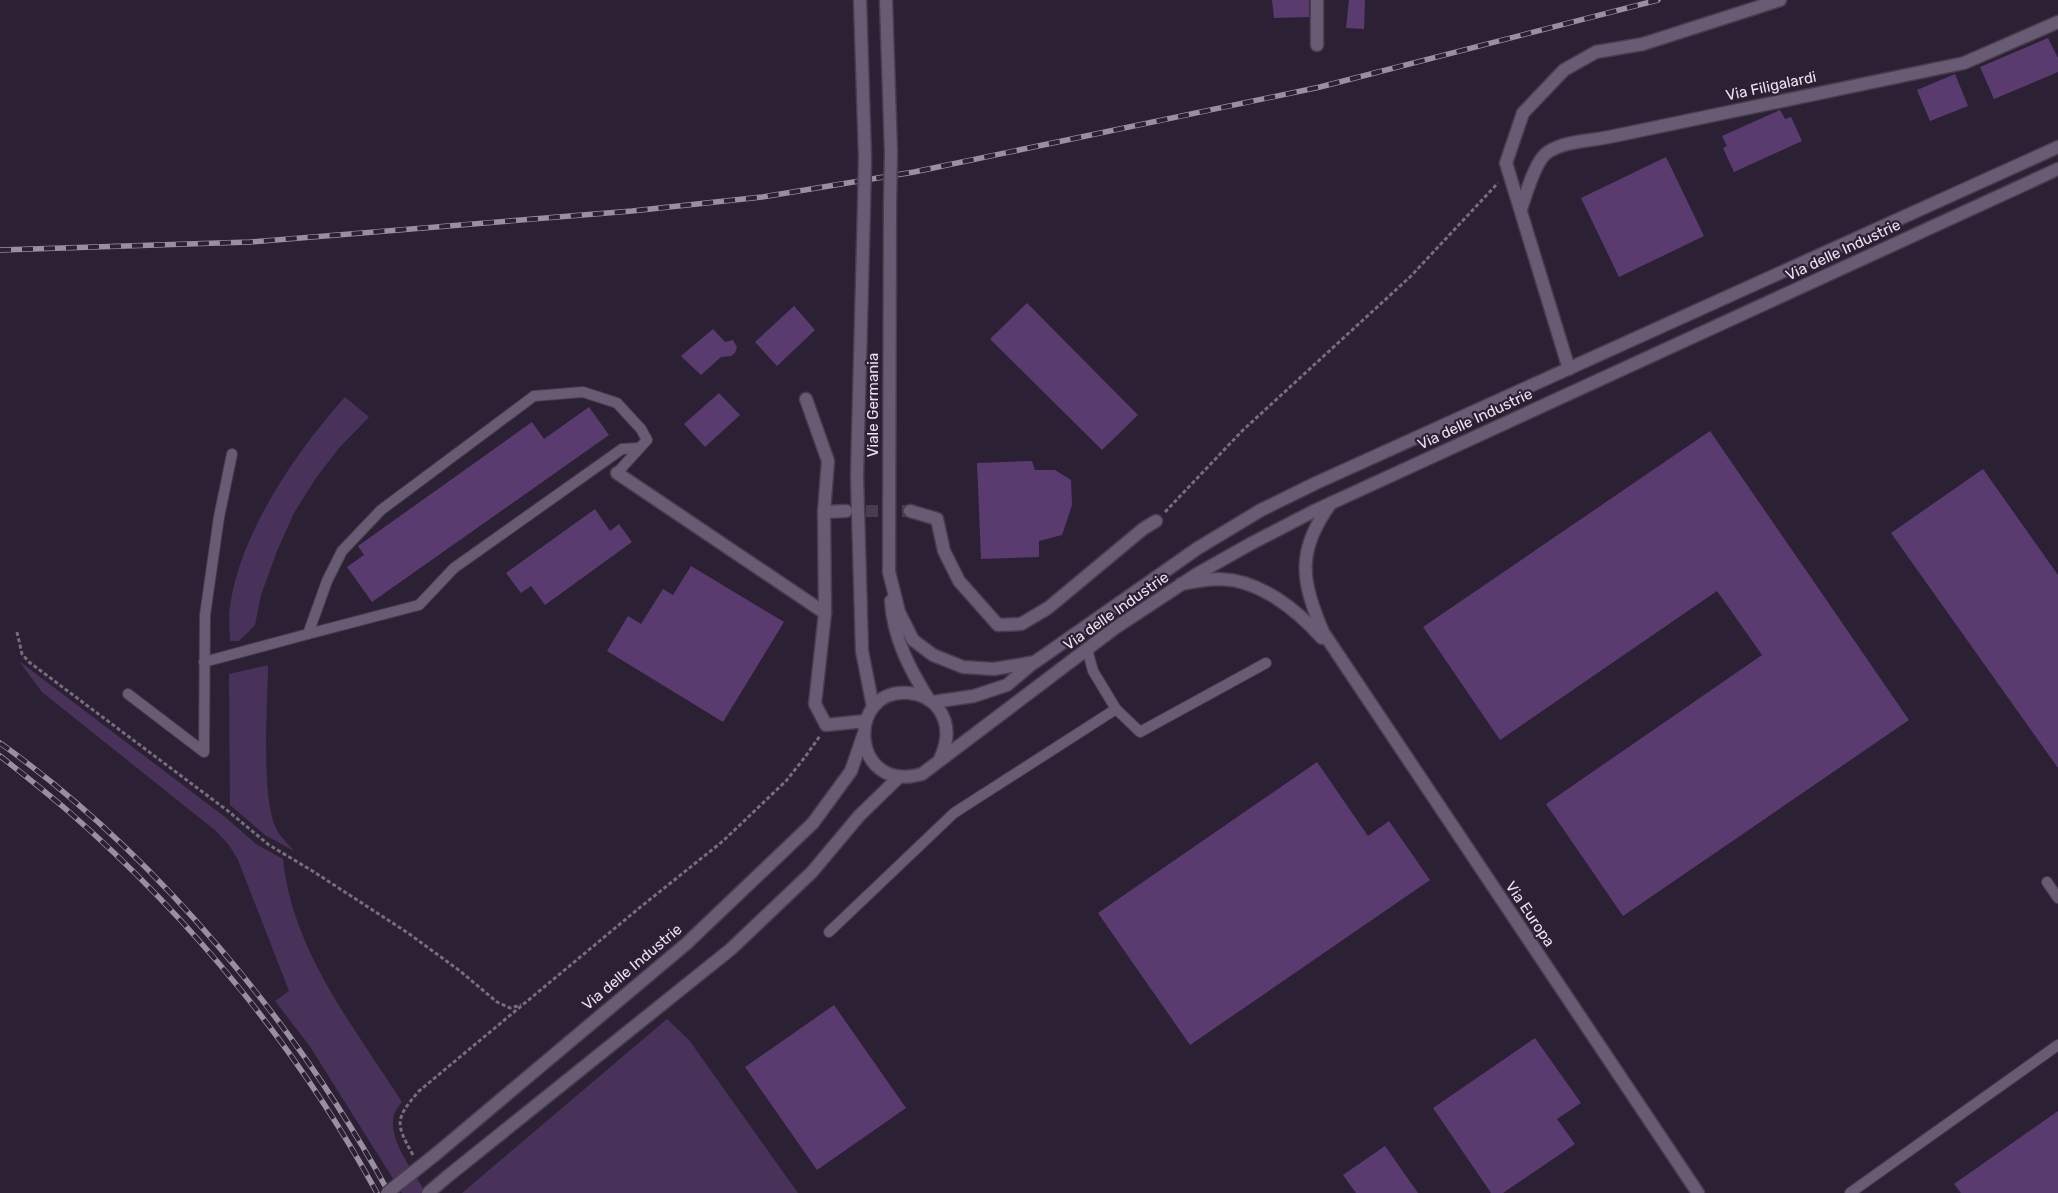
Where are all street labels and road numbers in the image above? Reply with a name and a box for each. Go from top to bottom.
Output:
street label: Via Filigalardi [1724,68,1818,104]
street label: Via delle Industrie [1783,216,1903,284]
street label: Viale Germania [864,353,882,457]
street label: Via delle Industrie [1415,385,1535,453]
street label: Via delle Industrie [1060,568,1172,654]
street label: Via Europa [1502,878,1558,950]
street label: Via delle Industrie [579,920,685,1014]

